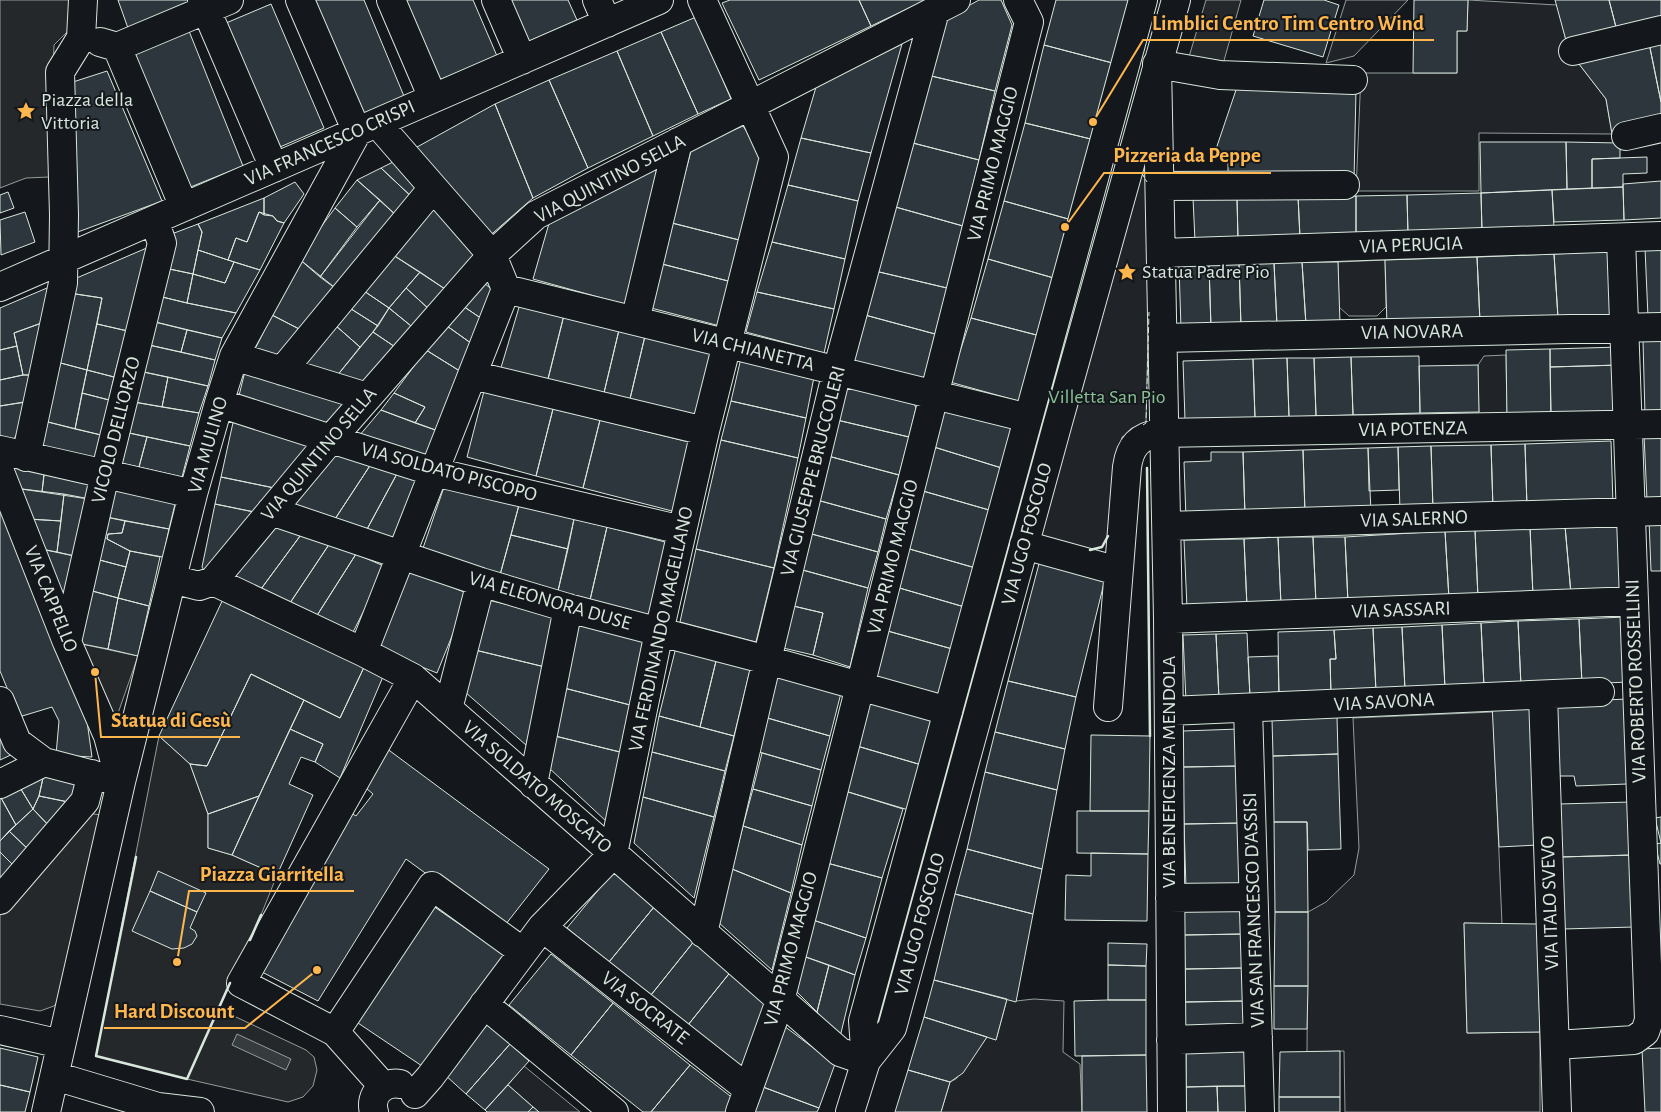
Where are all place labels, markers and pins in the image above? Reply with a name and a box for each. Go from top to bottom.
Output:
callout: Limblici Centro Tim Centro Wind [1143,4,1434,40]
place label: Piazza della Vittoria [41,90,133,133]
place icon: Piazza della Vittoria [15,100,37,122]
callout: Pizzeria da Peppe [1104,137,1271,173]
place icon: Statua Padre Pio [1116,261,1138,283]
place label: Statua Padre Pio [1142,262,1270,282]
callout: Statua di Gesù [101,701,240,737]
callout: Piazza Giarritella [189,855,354,891]
callout: Hard Discount [104,992,245,1028]

